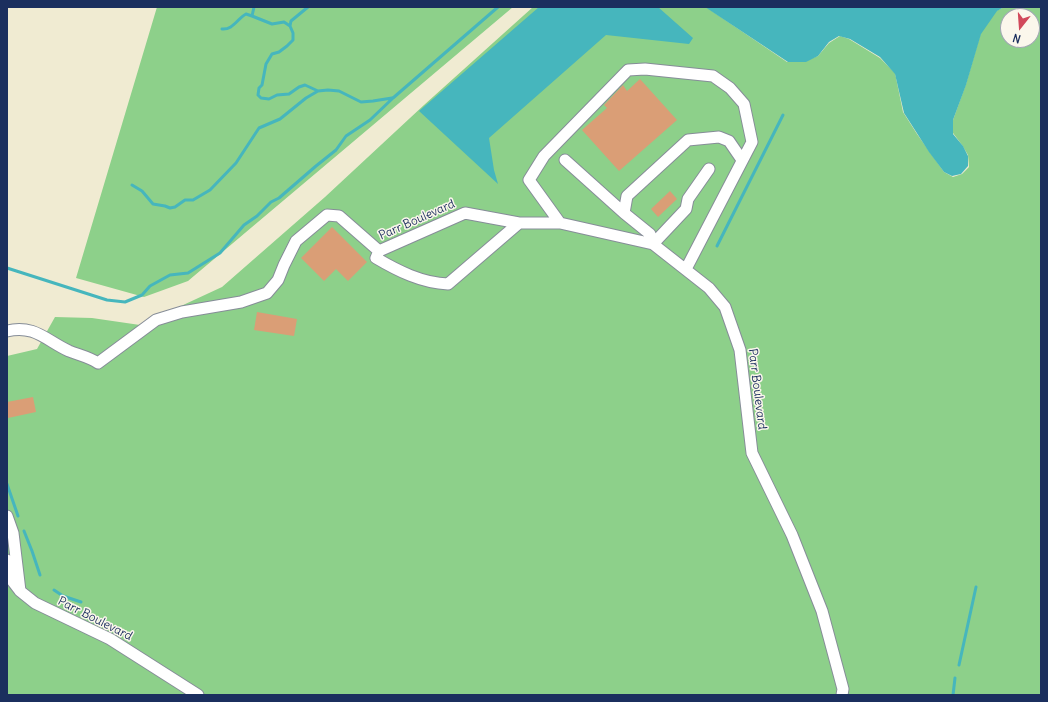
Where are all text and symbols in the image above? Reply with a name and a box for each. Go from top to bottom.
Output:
north arrow [1000,8,1040,48]
text: N [1011,31,1022,46]
street label: Parr Boulevard [377,197,457,243]
street label: Parr Boulevard [745,348,769,430]
street label: Parr Boulevard [55,594,135,644]

